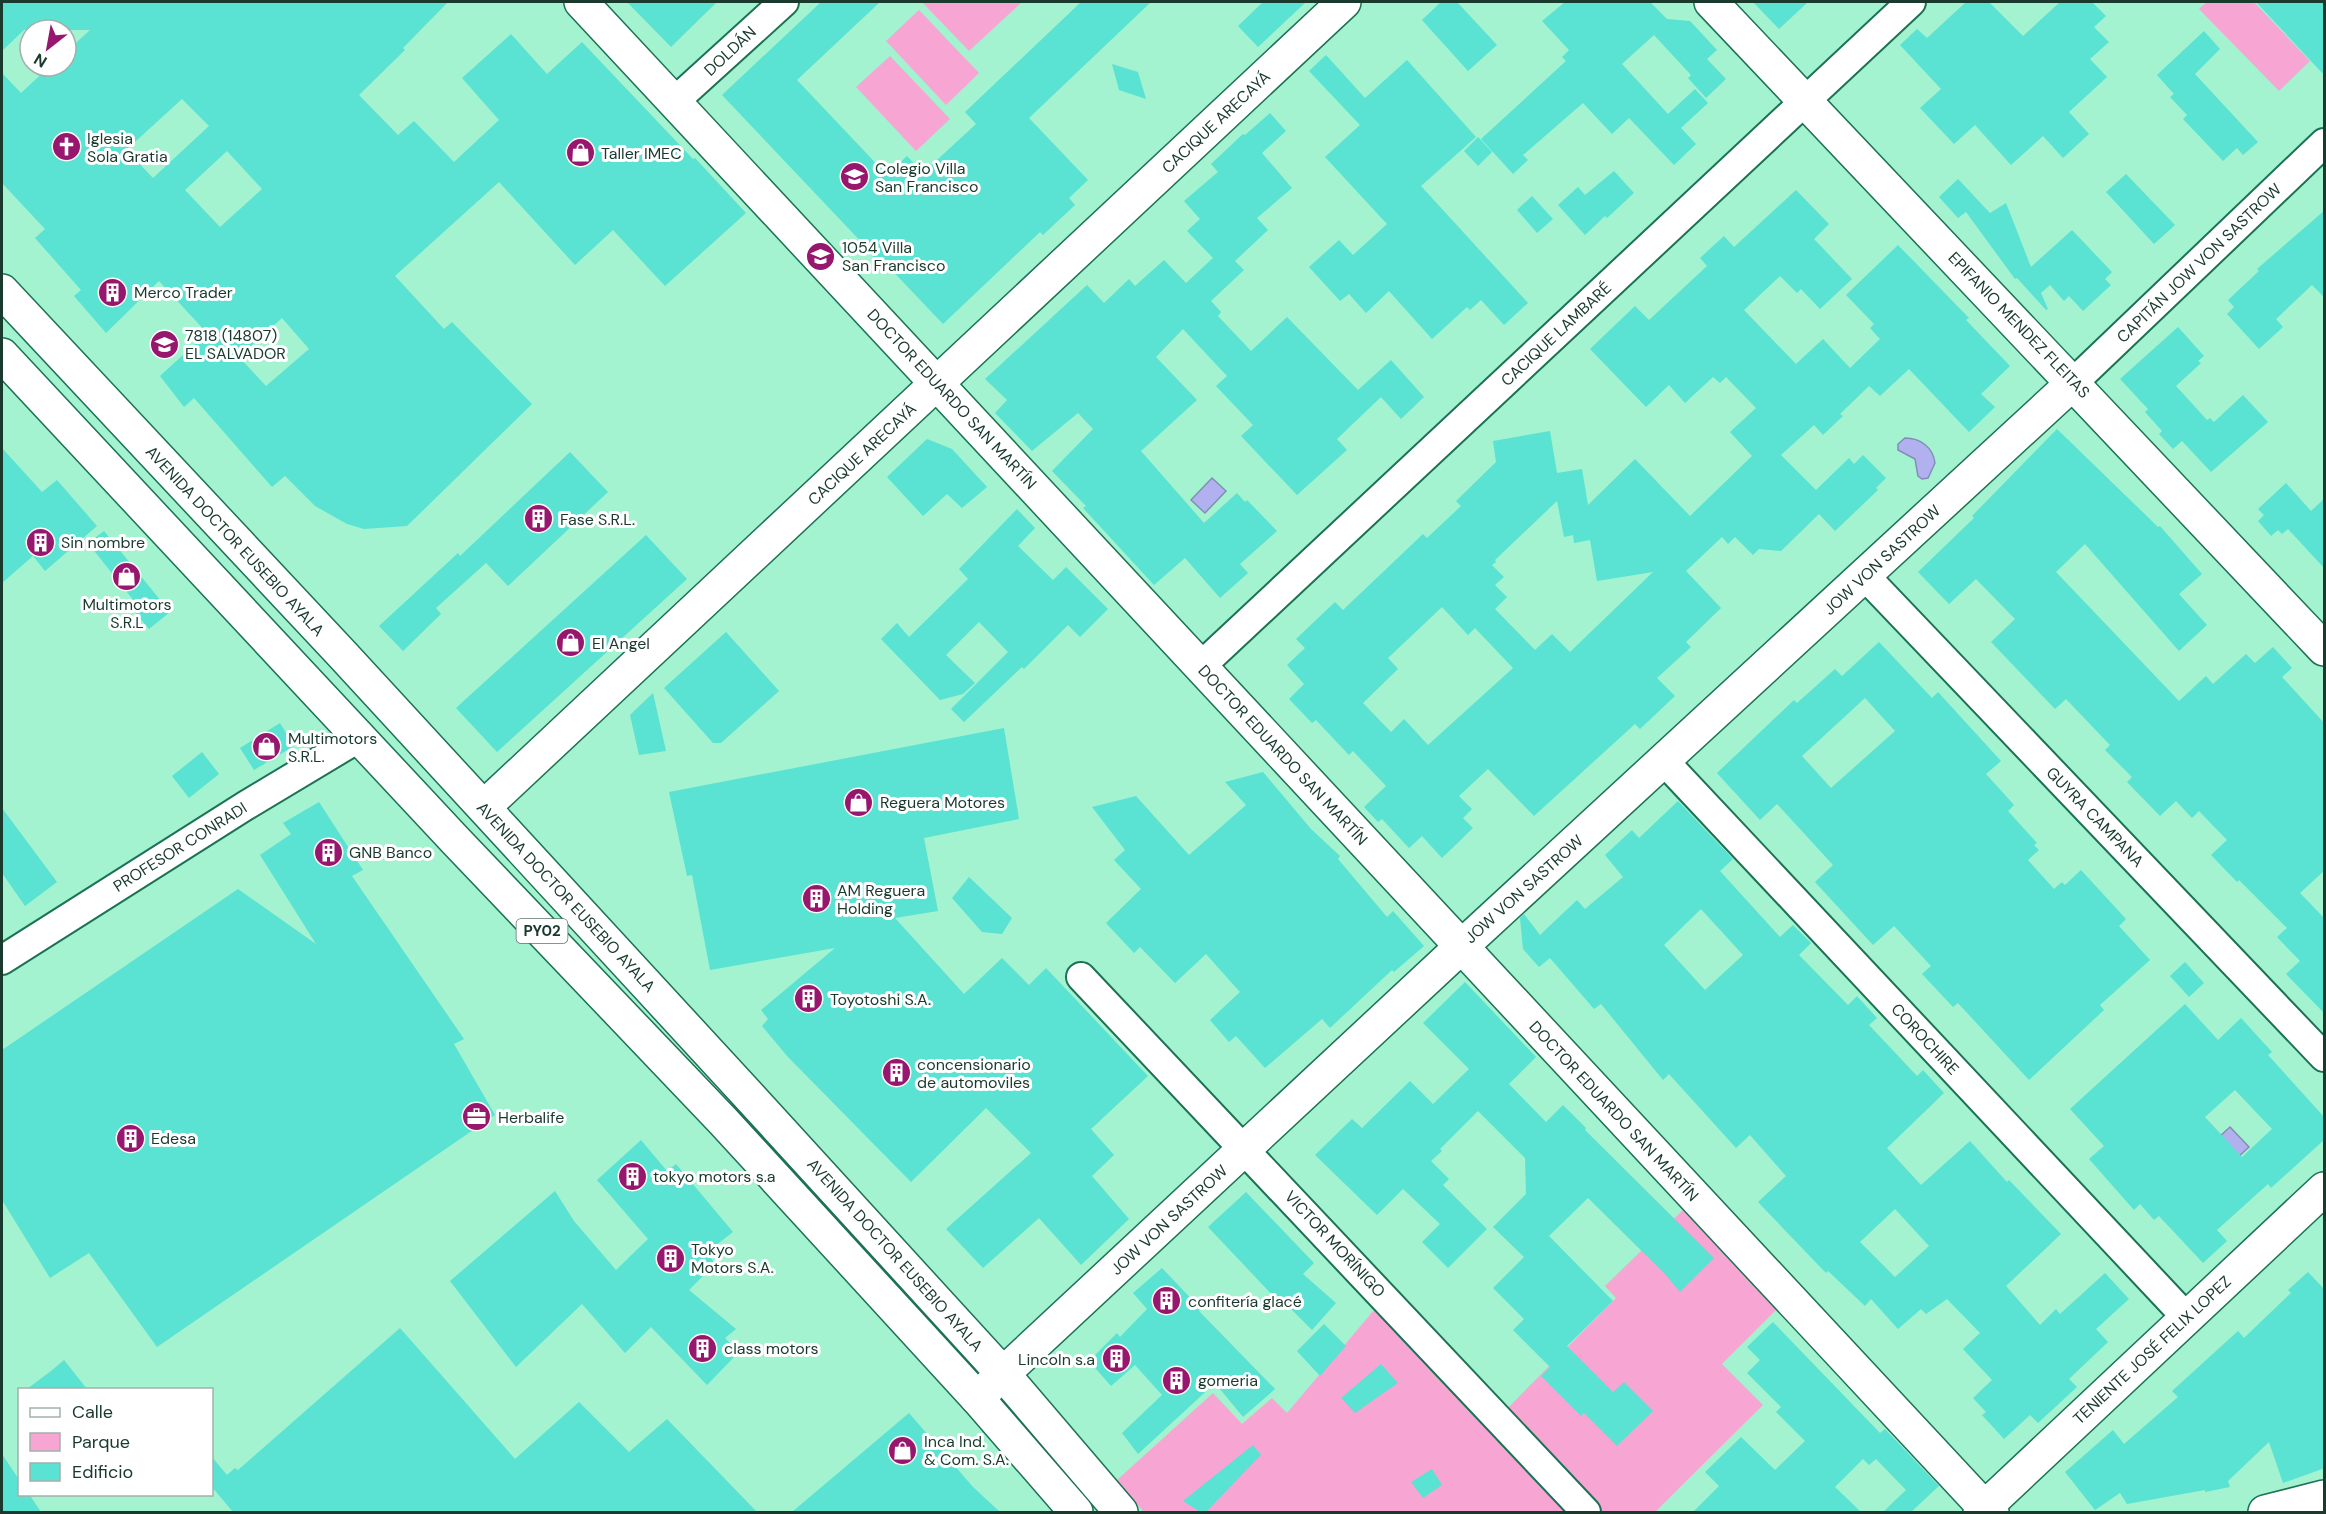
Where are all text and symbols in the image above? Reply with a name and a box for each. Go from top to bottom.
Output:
north arrow [18,18,78,78]
street label: DOLDÁN [700,22,760,80]
text: N [30,48,51,72]
street label: CACIQUE ARECAYÁ [1157,66,1275,178]
place label: Iglesia Sola Gratia [87,128,168,167]
church icon: Iglesia Sola Gratia [50,131,82,163]
shop icon: Taller IMEC [564,137,596,169]
place label: Taller IMEC [601,143,682,164]
place label: Colegio Villa San Francisco [875,158,978,197]
school or university icon: Colegio Villa San Francisco [838,161,870,193]
street label: CAPITÁN JOW VON SASTROW [2112,178,2286,347]
place label: 1054 Villa San Francisco [842,237,945,276]
school or university icon: 1054 Villa San Francisco [805,240,837,272]
street label: EPIFANIO MENDEZ FLEITAS [1944,247,2094,403]
building icon: Merco Trader [97,276,129,308]
street label: CACIQUE LAMBARÉ [1496,277,1616,391]
place label: Merco Trader [134,282,233,303]
street label: DOCTOR EDUARDO SAN MARTÍN [863,304,1041,494]
place label: 7818 (14807) EL SALVADOR [185,325,286,364]
school or university icon: 7818 (14807) EL SALVADOR [148,328,180,360]
street label: CACIQUE ARECAYÁ [803,398,921,510]
street label: AVENIDA DOCTOR EUSEBIO AYALA [141,441,329,641]
street label: JOW VON SASTROW [1819,500,1945,620]
building icon: Fase S.R.L. [523,503,555,535]
place label: Fase S.R.L. [560,509,635,530]
building icon: Sin nombre [24,526,56,558]
place label: Sin nombre [61,532,145,553]
shop icon: Multimotors S.R.L [111,560,143,592]
place label: Multimotors S.R.L [82,594,172,633]
shop icon: El Angel [555,627,587,659]
place label: El Angel [592,633,650,654]
street label: DOCTOR EDUARDO SAN MARTÍN [1194,660,1372,850]
place label: Multimotors S.R.L. [288,728,377,767]
shop icon: Multimotors S.R.L. [251,731,283,763]
street label: GUYRA CAMPANA [2042,762,2149,872]
shop icon: Reguera Motores [843,786,875,818]
place label: Reguera Motores [880,792,1005,813]
street label: PROFESOR CONRADI [109,797,251,897]
street label: AVENIDA DOCTOR EUSEBIO AYALA [472,797,660,997]
street label: JOW VON SASTROW [1460,830,1588,948]
building icon: GNB Banco [312,836,344,868]
place label: GNB Banco [349,842,432,863]
place label: AM Reguera Holding [837,880,925,919]
building icon: AM Reguera Holding [800,883,832,915]
road number: PY02 [516,919,568,943]
building icon: Toyotoshi S.A. [793,983,825,1015]
place label: Toyotoshi S.A. [830,989,931,1010]
street label: COROCHIRE [1886,999,1964,1079]
street label: DOCTOR EDUARDO SAN MARTÍN [1525,1016,1703,1206]
place label: concensionario de automoviles [917,1054,1031,1093]
building icon: concensionario de automoviles [880,1057,912,1089]
office icon: Herbalife [461,1101,493,1133]
place label: Herbalife [498,1107,564,1128]
building icon: Edesa [114,1122,146,1154]
place label: Edesa [151,1128,196,1149]
street label: AVENIDA DOCTOR EUSEBIO AYALA [803,1154,988,1356]
building icon: tokyo motors s.a [616,1160,648,1192]
street label: JOW VON SASTROW [1106,1160,1232,1280]
place label: tokyo motors s.a [653,1166,776,1187]
street label: VICTOR MORÍNIGO [1280,1186,1390,1302]
place label: Tokyo Motors S.A. [691,1239,774,1278]
building icon: Tokyo Motors S.A. [654,1242,686,1274]
street label: TENIENTE JOSÉ FELIX LOPEZ [2069,1271,2235,1429]
building icon: confitería glacé [1151,1285,1183,1317]
place label: confitería glacé [1188,1291,1302,1312]
building icon: class motors [687,1332,719,1364]
place label: class motors [724,1338,819,1359]
building icon: Lincoln s.a [1100,1343,1132,1375]
place label: Lincoln s.a [1018,1349,1095,1370]
building icon: gomeria [1161,1364,1193,1396]
place label: gomeria [1198,1370,1258,1391]
legend [18,1388,213,1496]
text: Calle [72,1400,113,1424]
text: Parque [72,1430,130,1454]
place label: Inca Ind. & Com. S.A. [924,1431,1009,1470]
shop icon: Inca Ind. & Com. S.A. [887,1434,919,1466]
text: Edificio [72,1460,133,1484]

